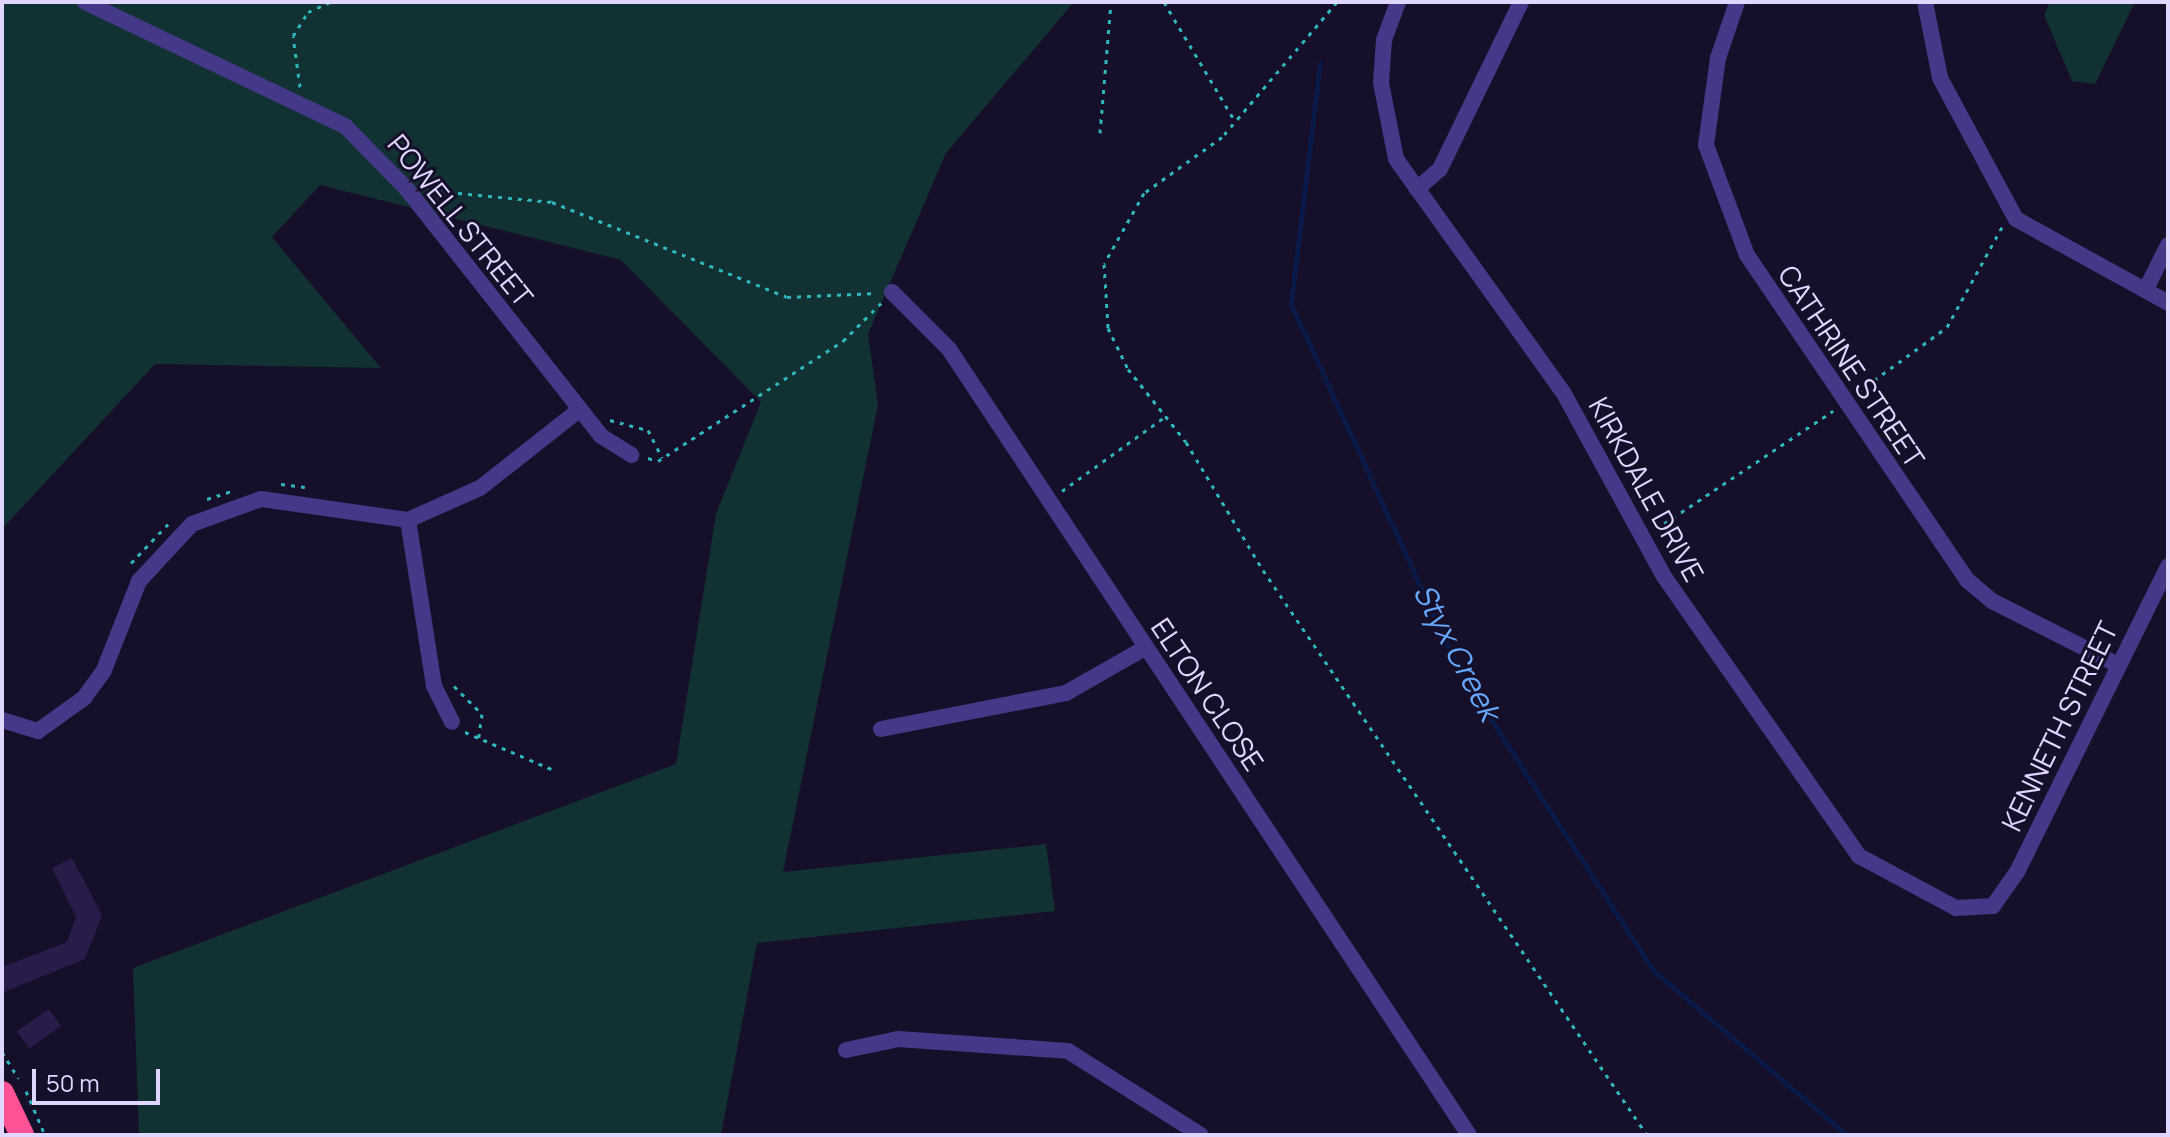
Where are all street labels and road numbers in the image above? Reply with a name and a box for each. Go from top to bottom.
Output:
street label: POWELL STREET [381,127,541,313]
street label: CATHRINE STREET [1772,259,1932,473]
street label: KIRKDALE DRIVE [1583,391,1711,587]
street label: ELTON CLOSE [1145,611,1271,777]
street label: KENNETH STREET [1994,616,2124,836]

